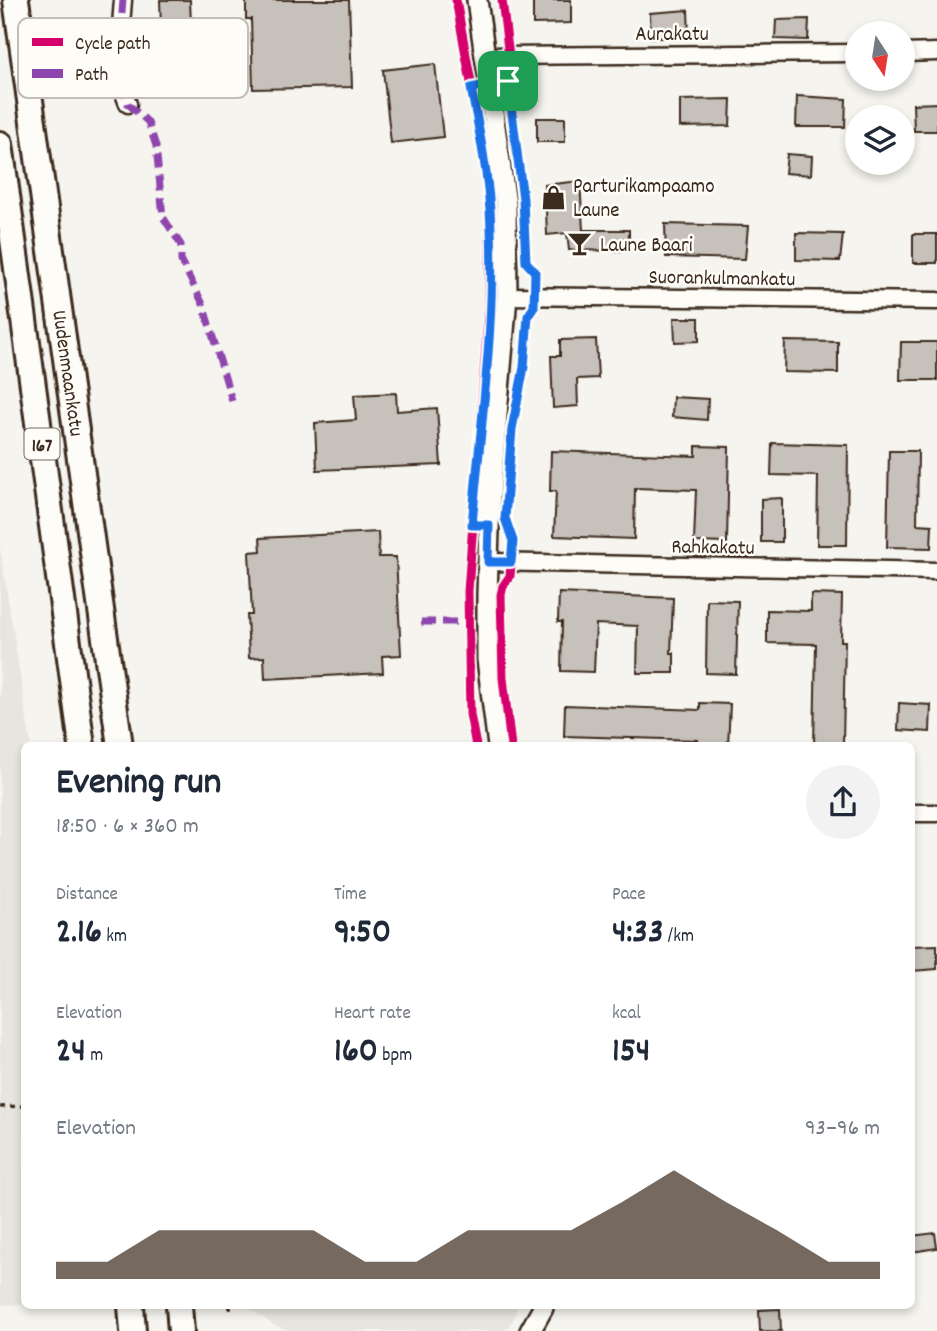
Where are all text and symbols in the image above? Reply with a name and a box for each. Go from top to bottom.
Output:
legend [18,18,248,98]
street label: Aurakatu [635,21,709,51]
north arrow [845,21,915,91]
map controls [845,21,915,175]
text: Cycle path [75,32,150,59]
pin [478,51,538,111]
icon: arrive [489,62,527,100]
text: Path [75,63,108,90]
button: layers [845,105,915,175]
place label: Parturikampaamo Laune [573,173,715,227]
shop icon: Parturikampaamo Laune [539,183,567,211]
bar icon: Laune Baari [566,230,594,258]
place label: Laune Baari [600,232,693,262]
street label: Suorankulmankatu [648,264,796,296]
street label: Uudenmaankatu [42,308,90,438]
road number: 167 [24,428,60,460]
street label: Rahkakatu [671,533,755,565]
text: Evening run [56,757,221,812]
button: share [806,765,880,839]
text: 18:50 · 6 × 360 m [56,811,199,844]
text: Distance [56,882,118,909]
text: Time [334,882,367,909]
text: Pace [612,882,646,909]
text: 2.16 [56,909,102,959]
text: 9:50 [334,909,391,959]
text: 4:33 [612,909,663,959]
text: km [102,924,127,951]
text: /km [663,924,694,951]
text: Elevation [56,1001,122,1028]
text: Heart rate [334,1001,411,1028]
text: kcal [612,1001,641,1028]
text: 24 [56,1028,86,1078]
text: 160 [334,1028,378,1078]
text: 154 [612,1028,650,1078]
text: m [86,1043,103,1070]
text: bpm [378,1043,412,1070]
text: Elevation [56,1113,136,1146]
text: 93–96 m [805,1113,880,1146]

